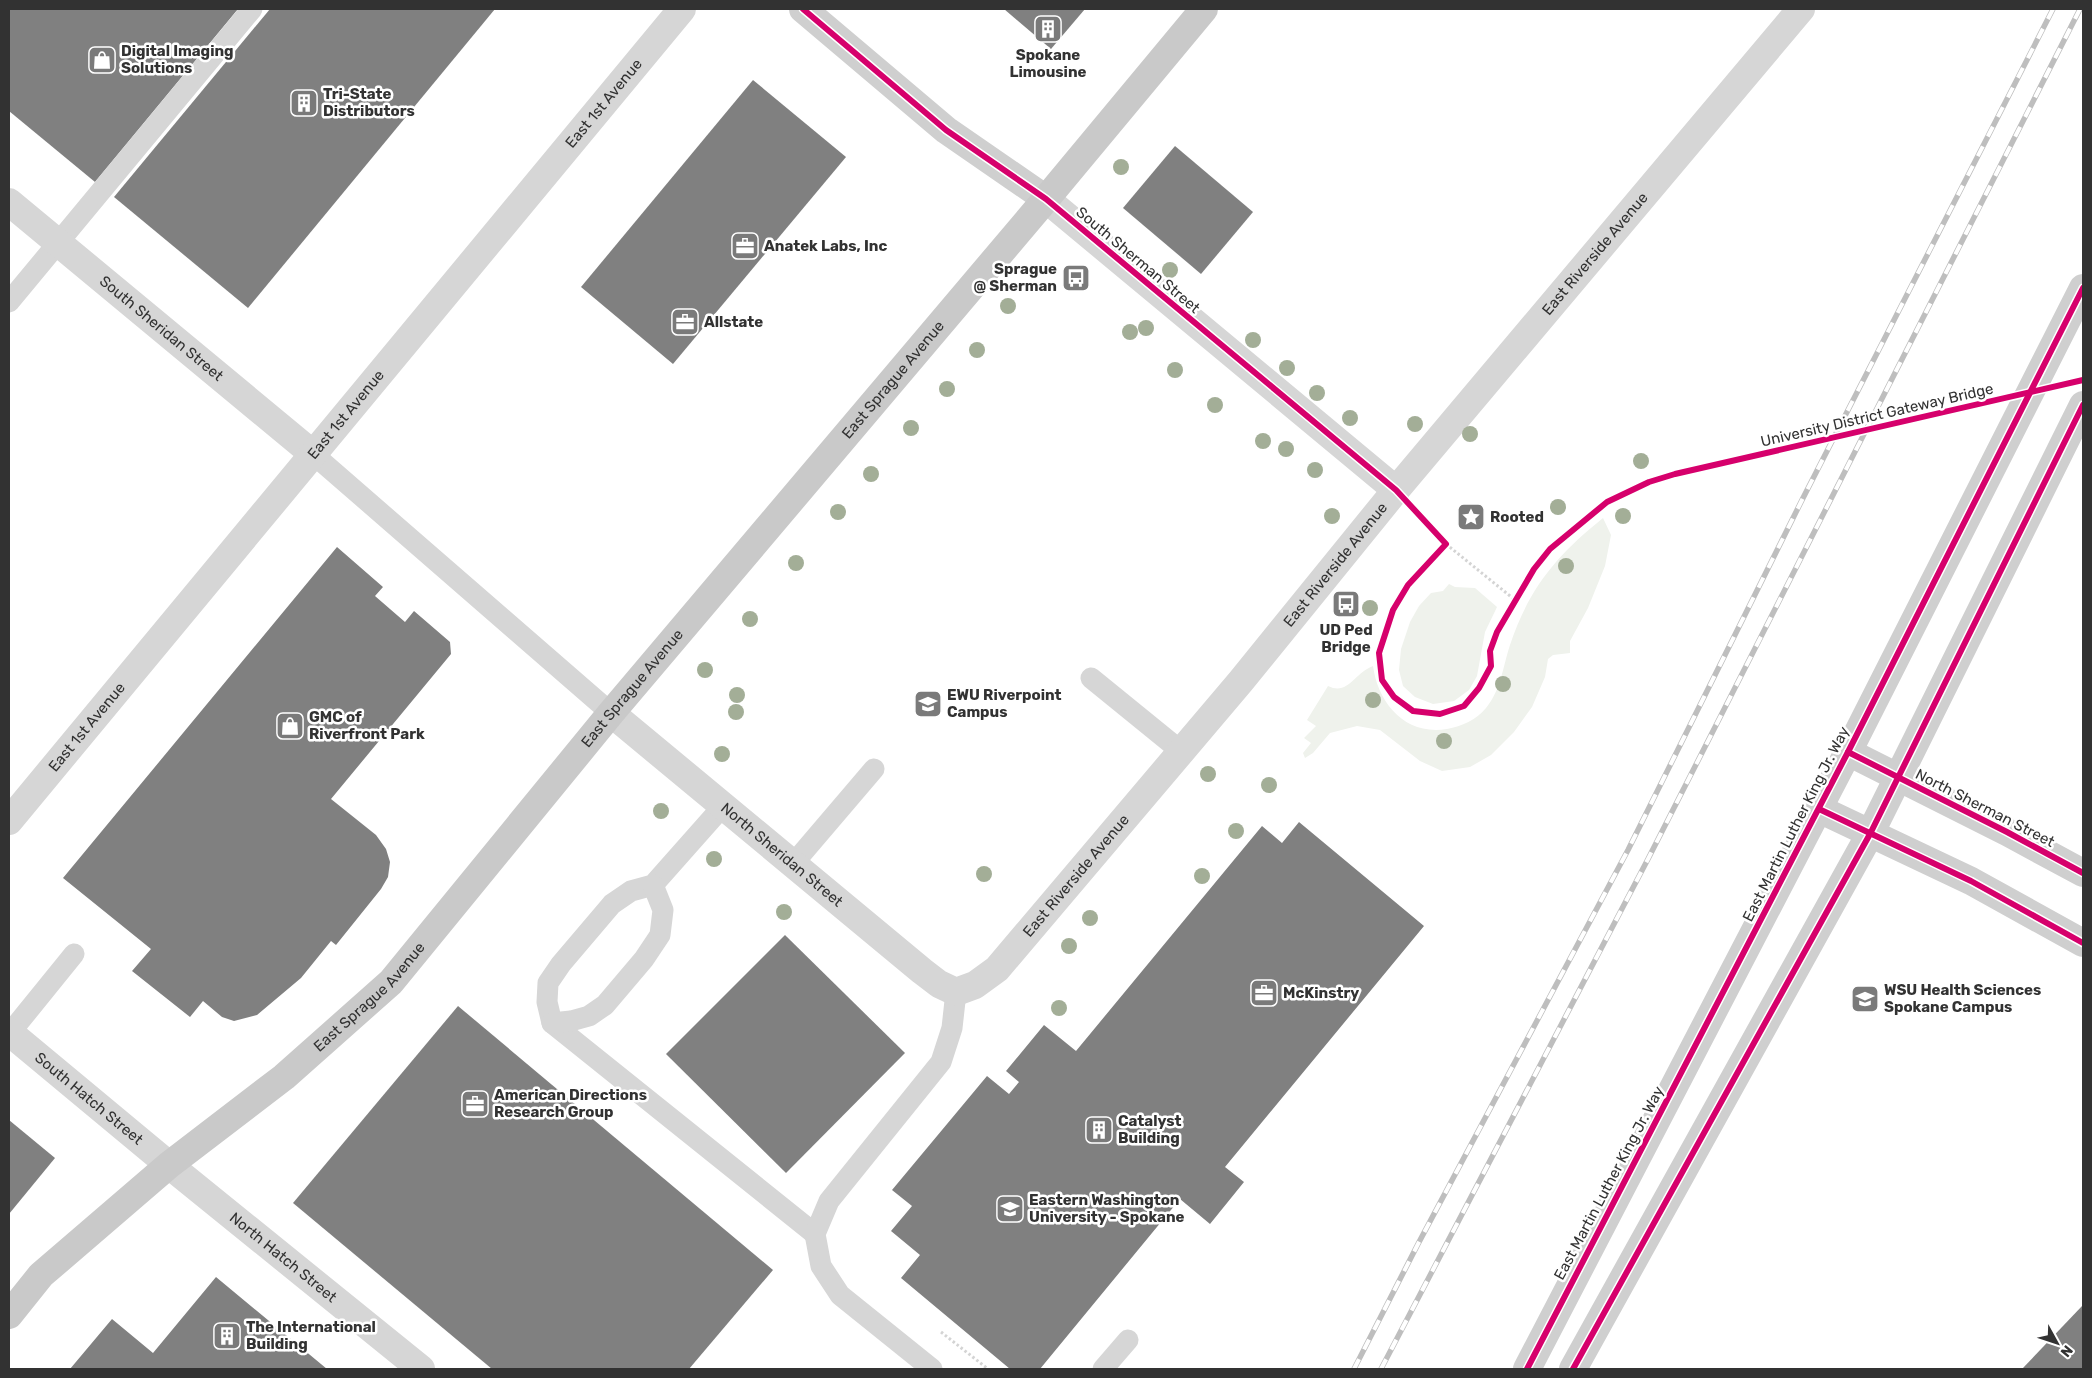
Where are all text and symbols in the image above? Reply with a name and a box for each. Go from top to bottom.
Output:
building icon: Spokane Limousine [1033,14,1063,44]
place label: Digital Imaging Solutions [121,42,234,77]
shop icon: Digital Imaging Solutions [87,45,117,75]
place label: Spokane Limousine [1010,46,1087,81]
street label: East 1st Avenue [562,55,646,152]
place label: Tri-State Distributors [323,85,415,120]
building icon: Tri-State Distributors [289,88,319,118]
street label: East Riverside Avenue [1538,189,1652,319]
street label: South Sherman Street [1072,203,1204,317]
office icon: Anatek Labs, Inc [730,231,760,261]
place label: Anatek Labs, Inc [764,237,887,255]
place label: Sprague @ Sherman [973,260,1057,295]
bus stop icon: Sprague @ Sherman [1061,263,1091,293]
street label: South Sheridan Street [96,272,227,385]
office icon: Allstate [670,307,700,337]
place label: Allstate [704,313,763,331]
street label: East Sprague Avenue [838,317,948,442]
street label: East 1st Avenue [304,366,388,463]
street label: University District Gateway Bridge [1759,379,1995,451]
street label: East Riverside Avenue [1280,499,1391,630]
place icon: Rooted [1456,502,1486,532]
place label: Rooted [1490,508,1544,526]
bus stop icon: UD Ped Bridge [1331,589,1361,619]
place label: UD Ped Bridge [1319,621,1373,656]
street label: East Sprague Avenue [578,625,687,751]
street label: East 1st Avenue [45,679,129,775]
place label: EWU Riverpoint Campus [947,686,1062,721]
school or university icon: EWU Riverpoint Campus [913,689,943,719]
place label: GMC of Riverfront Park [309,708,425,743]
shop icon: GMC of Riverfront Park [275,711,305,741]
street label: East Martin Luther King Jr. Way [1739,723,1853,925]
street label: North Sherman Street [1912,765,2058,851]
street label: North Sheridan Street [717,799,847,911]
street label: East Riverside Avenue [1019,811,1133,941]
street label: East Sprague Avenue [310,939,429,1055]
office icon: McKinstry [1249,978,1279,1008]
place label: WSU Health Sciences Spokane Campus [1884,981,2041,1016]
place label: McKinstry [1283,984,1359,1002]
school or university icon: WSU Health Sciences Spokane Campus [1850,984,1880,1014]
street label: South Hatch Street [31,1048,147,1149]
street label: East Martin Luther King Jr. Way [1550,1083,1668,1283]
place label: American Directions Research Group [494,1086,647,1121]
office icon: American Directions Research Group [460,1089,490,1119]
place label: Catalyst Building [1118,1112,1181,1147]
building icon: Catalyst Building [1084,1115,1114,1145]
place label: Eastern Washington University - Spokane [1029,1191,1185,1226]
school or university icon: Eastern Washington University - Spokane [995,1194,1025,1224]
street label: North Hatch Street [226,1209,341,1306]
place label: The International Building [246,1318,376,1353]
north arrow [2032,1318,2082,1368]
building icon: The International Building [212,1321,242,1351]
text: N [2057,1342,2076,1360]

